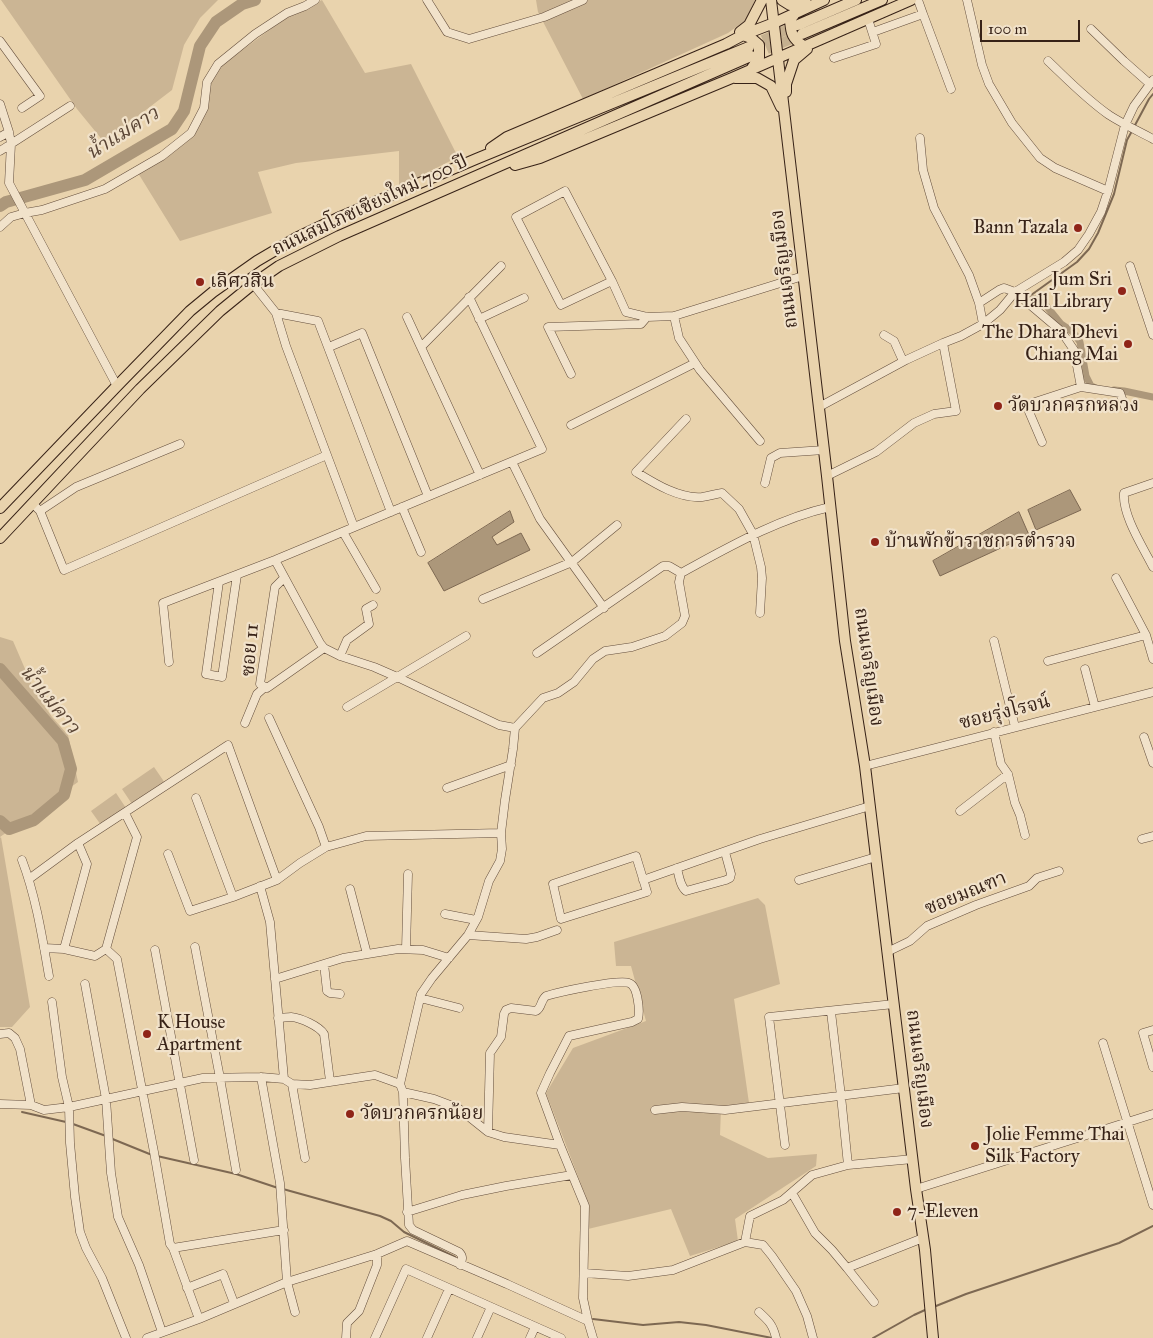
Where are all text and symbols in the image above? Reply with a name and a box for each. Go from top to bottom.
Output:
scale bar [983,10,1083,42]
text: 100 m [988,20,1027,38]
water label: น้ำแม่คาว [82,102,164,166]
street label: ถนนสมโภชเชียงใหม่ 700 ปี [269,151,471,261]
street label: ถนนเจริญเมือง [766,208,804,330]
place label: Bann Tazala [973,217,1068,239]
marker: Bann Tazala [1072,222,1084,234]
place label: Jum Sri Hall Library [1014,269,1112,313]
place label: เลิศวสิน [210,271,274,293]
marker: เลิศวสิน [194,276,206,288]
marker: Jum Sri Hall Library [1116,285,1128,297]
place label: The Dhara Dhevi Chiang Mai [982,322,1118,366]
marker: The Dhara Dhevi Chiang Mai [1122,338,1134,350]
place label: วัดบวกครกหลวง [1008,395,1139,417]
marker: วัดบวกครกหลวง [992,400,1004,412]
place label: บ้านพักข้าราชการตำรวจ [885,531,1076,553]
marker: บ้านพักข้าราชการตำรวจ [869,536,881,548]
street label: ถนนเจริญเมือง [848,606,888,728]
street label: ซอย 11 [237,623,265,677]
water label: น้ำแม่คาว [14,661,84,739]
street label: ซอยรุ่งโรจน์ [957,691,1053,735]
street label: ซอยมณฑา [922,867,1010,921]
street label: ถนนเจริญเมือง [900,1008,938,1130]
place label: K House Apartment [157,1012,242,1056]
marker: K House Apartment [141,1028,153,1040]
place label: วัดบวกครกน้อย [360,1103,483,1125]
marker: วัดบวกครกน้อย [344,1108,356,1120]
place label: Jolie Femme Thai Silk Factory [985,1124,1125,1168]
marker: Jolie Femme Thai Silk Factory [969,1140,981,1152]
place label: 7-Eleven [907,1201,979,1223]
marker: 7-Eleven [891,1206,903,1218]

